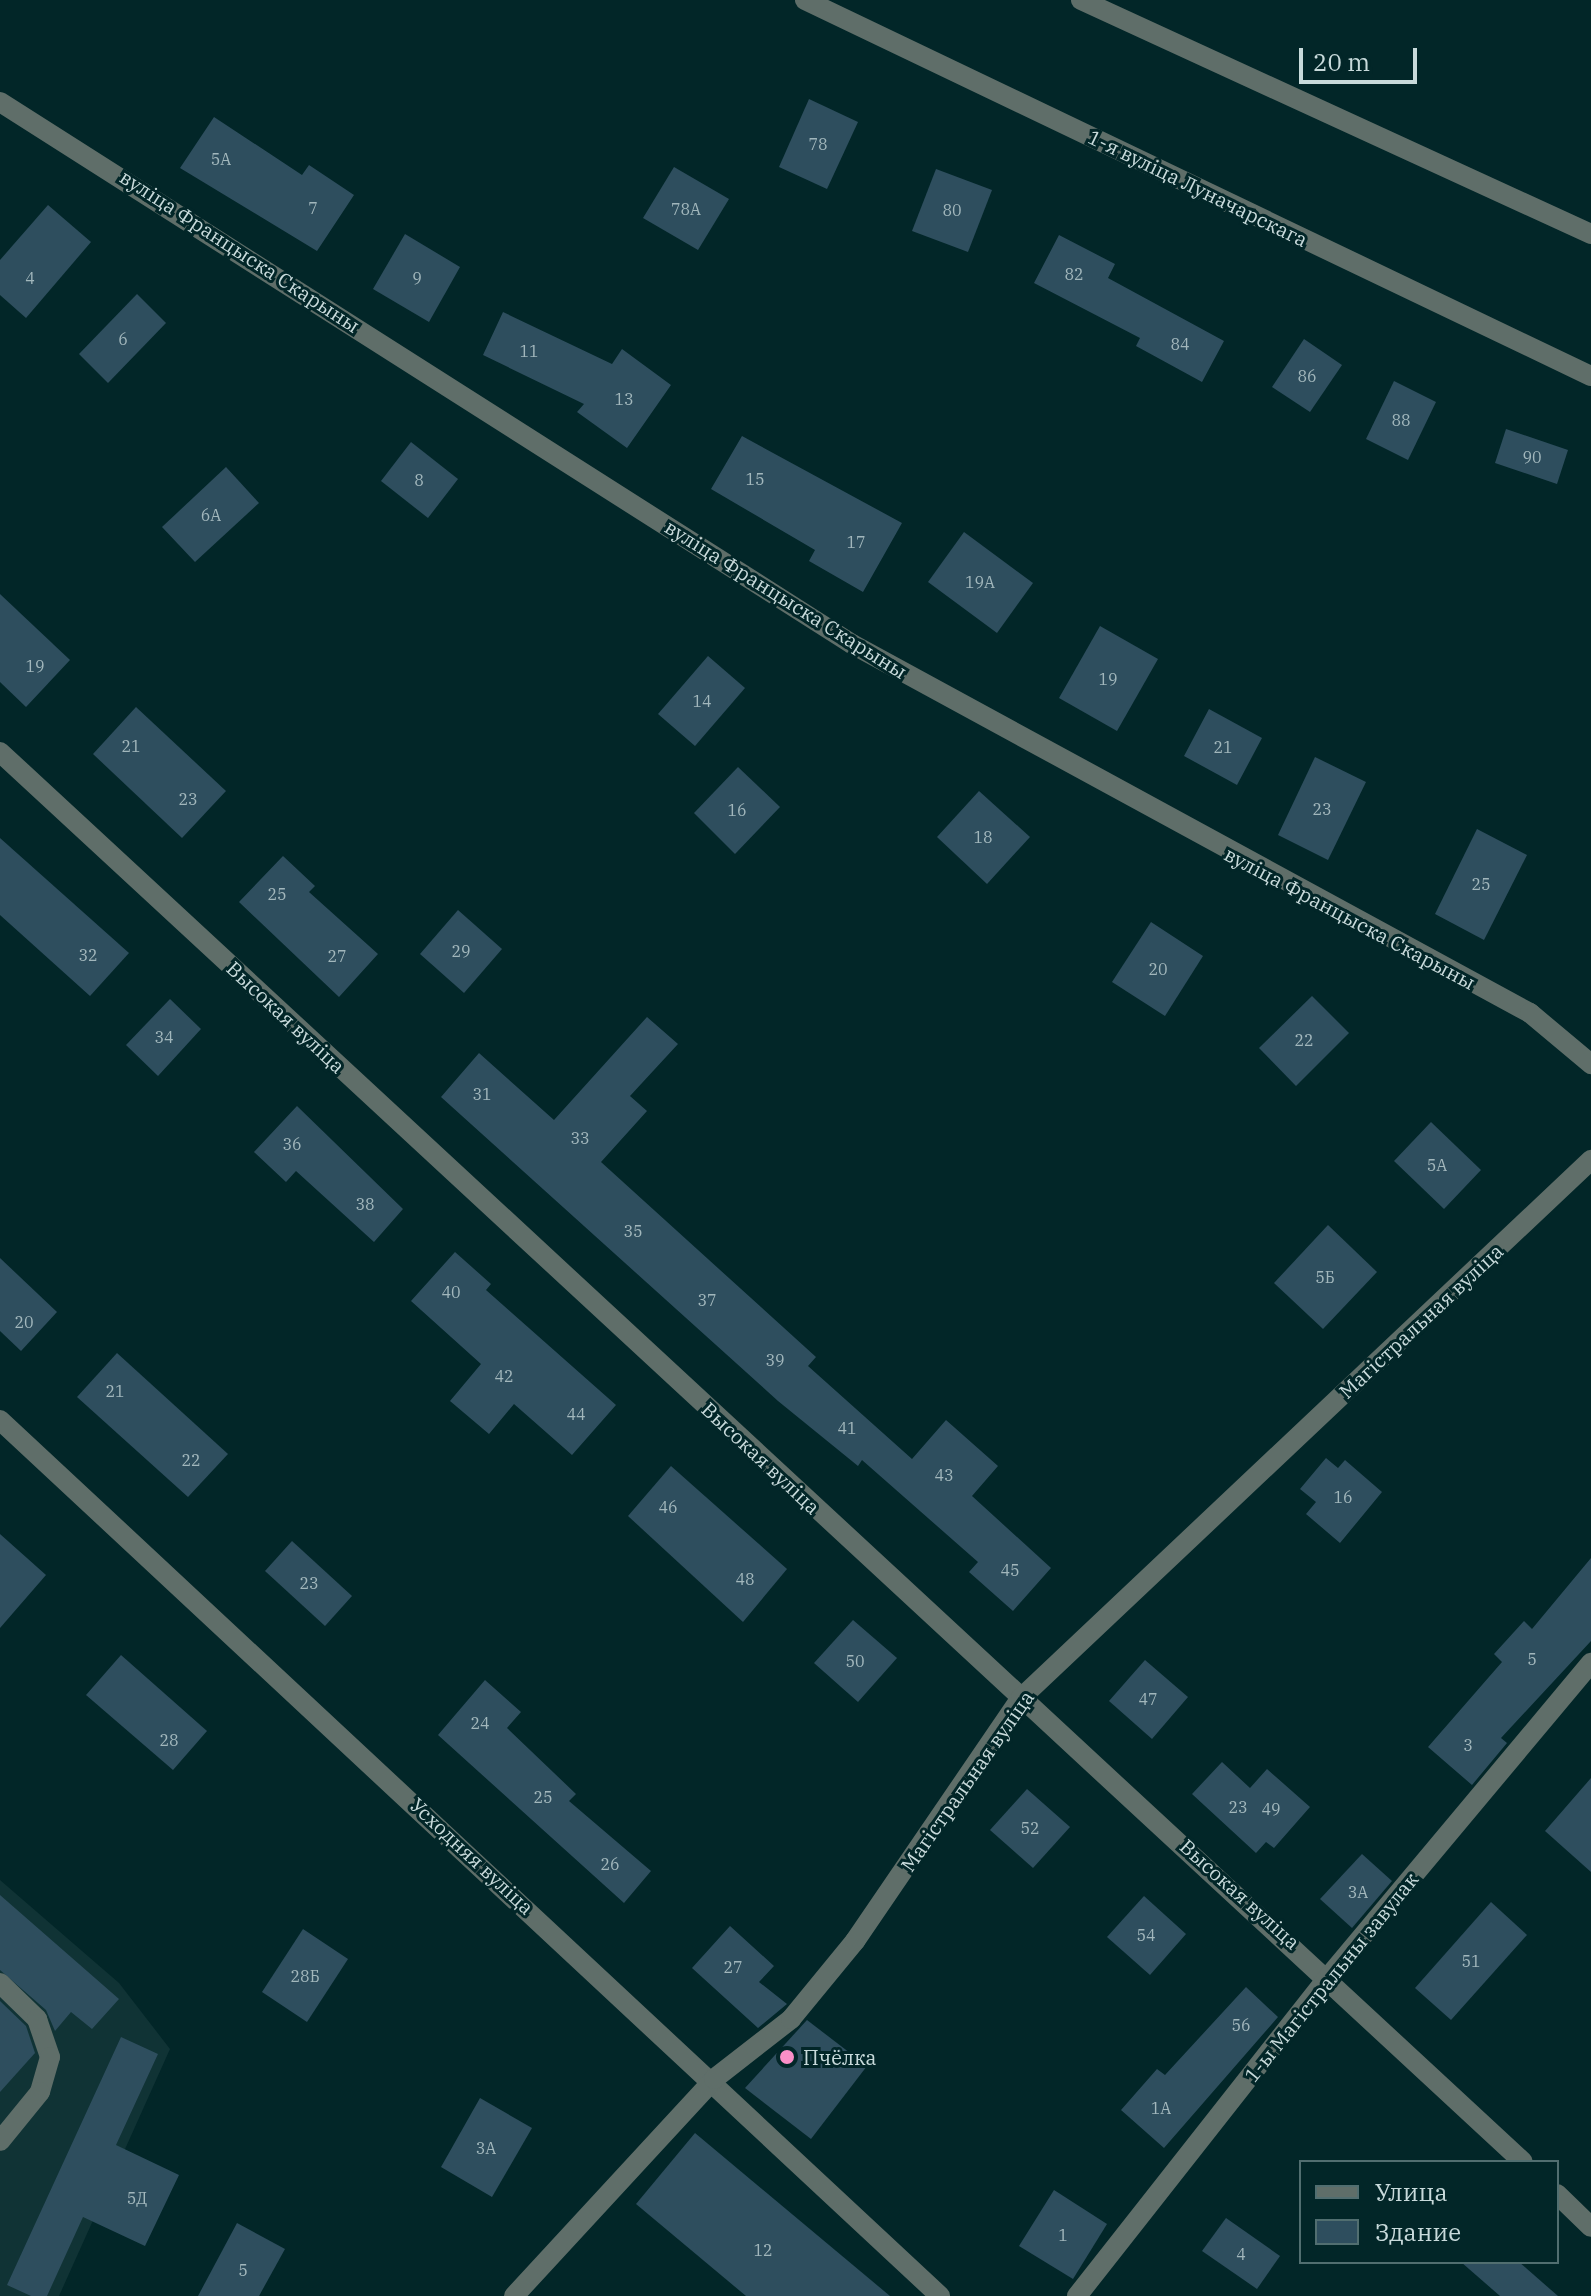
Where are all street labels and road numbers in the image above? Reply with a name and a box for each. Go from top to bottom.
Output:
street label: 1-я вуліца Луначарскага [1084,124,1312,252]
street label: вуліца Францыска Скарыны [116,164,364,338]
street label: вуліца Францыска Скарыны [661,514,911,684]
street label: вуліца Францыска Скарыны [1220,841,1480,995]
street label: Высокая вуліца [222,956,350,1078]
street label: Магістральная вуліца [1334,1239,1508,1403]
street label: Высокая вуліца [697,1397,825,1519]
street label: Магістральная вуліца [895,1686,1039,1876]
street label: Усходняя вуліца [405,1793,539,1919]
street label: Высокая вуліца [1175,1834,1305,1954]
street label: 1-ы Магістральны завулак [1239,1867,1423,2087]

